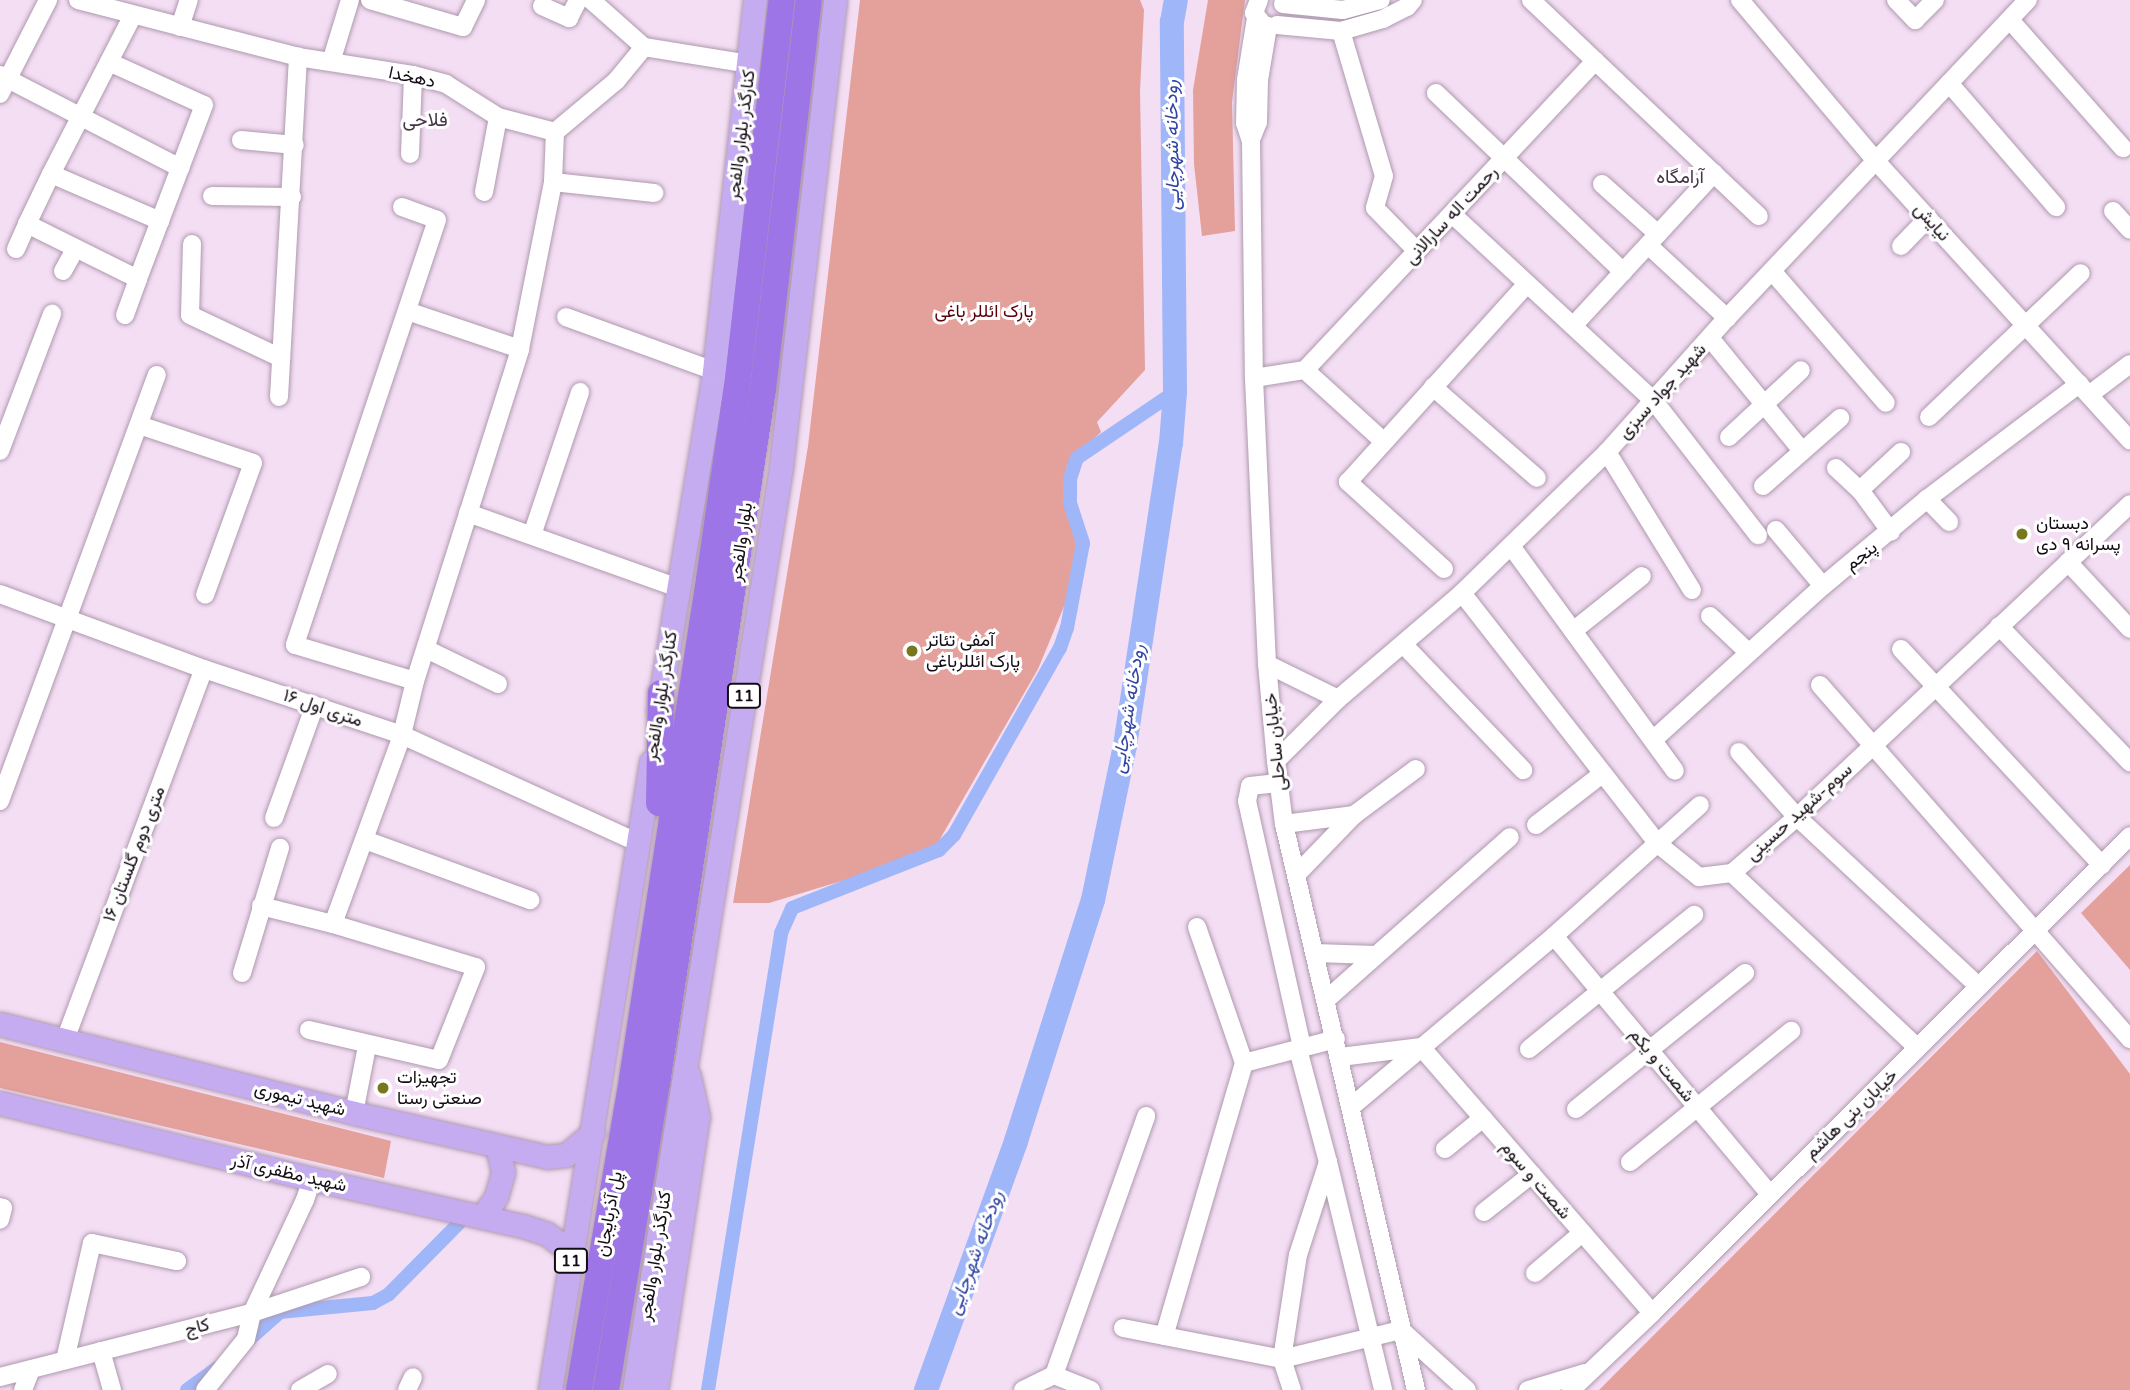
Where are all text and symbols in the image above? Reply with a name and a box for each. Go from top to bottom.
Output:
street label: دهخدا [387,62,437,92]
street label: کنارگذر بلوار والفجر [722,69,760,201]
water label: رودخانه شهرچایی [1160,80,1186,210]
district label: فلاحی [402,110,448,132]
street label: رحمت اله سارالانی [1400,161,1502,269]
district label: آرامگاه [1656,167,1704,189]
street label: نیایش [1909,198,1955,246]
park label: پارک ائللر باغی [934,300,1034,322]
street label: شهید جواد سبزی [1613,339,1711,443]
street label: بلوار والفجر [725,501,757,583]
place label: دبستان پسرانه ۹ دی [2036,513,2121,556]
marker: دبستان پسرانه ۹ دی [2014,526,2030,542]
street label: پنجم [1840,537,1882,575]
street label: کنارگذر بلوار والفجر [640,629,682,763]
place label: آمفی تئاتر پارک ائللرباغی [926,630,1020,672]
marker: آمفی تئاتر پارک ائللرباغی [904,643,920,659]
water label: رودخانه شهرچایی [1108,643,1150,775]
street label: ۱۶ متری اول [280,684,366,732]
road number: 11 [726,684,762,708]
street label: خیابان ساحلی [1259,692,1291,792]
street label: سوم-شهید حسینی [1741,759,1857,865]
street label: ۱۶ متری دوم گلستان [98,783,170,925]
street label: شصت و یکم [1625,1024,1699,1106]
street label: خیابان بنی هاشم [1800,1064,1902,1164]
place label: تجهیزات صنعتی رستا [397,1067,482,1110]
street label: شهید تیموری [252,1077,348,1121]
marker: تجهیزات صنعتی رستا [375,1080,391,1096]
street label: شصت و سوم [1496,1136,1576,1224]
street label: شهید مظفری آذر [229,1149,349,1197]
street label: پل آذربایجان [591,1170,627,1258]
water label: رودخانه شهرچایی [943,1188,1009,1318]
street label: کنارگذر بلوار والفجر [634,1189,676,1323]
road number: 11 [554,1248,588,1274]
street label: کاج [182,1314,212,1340]

